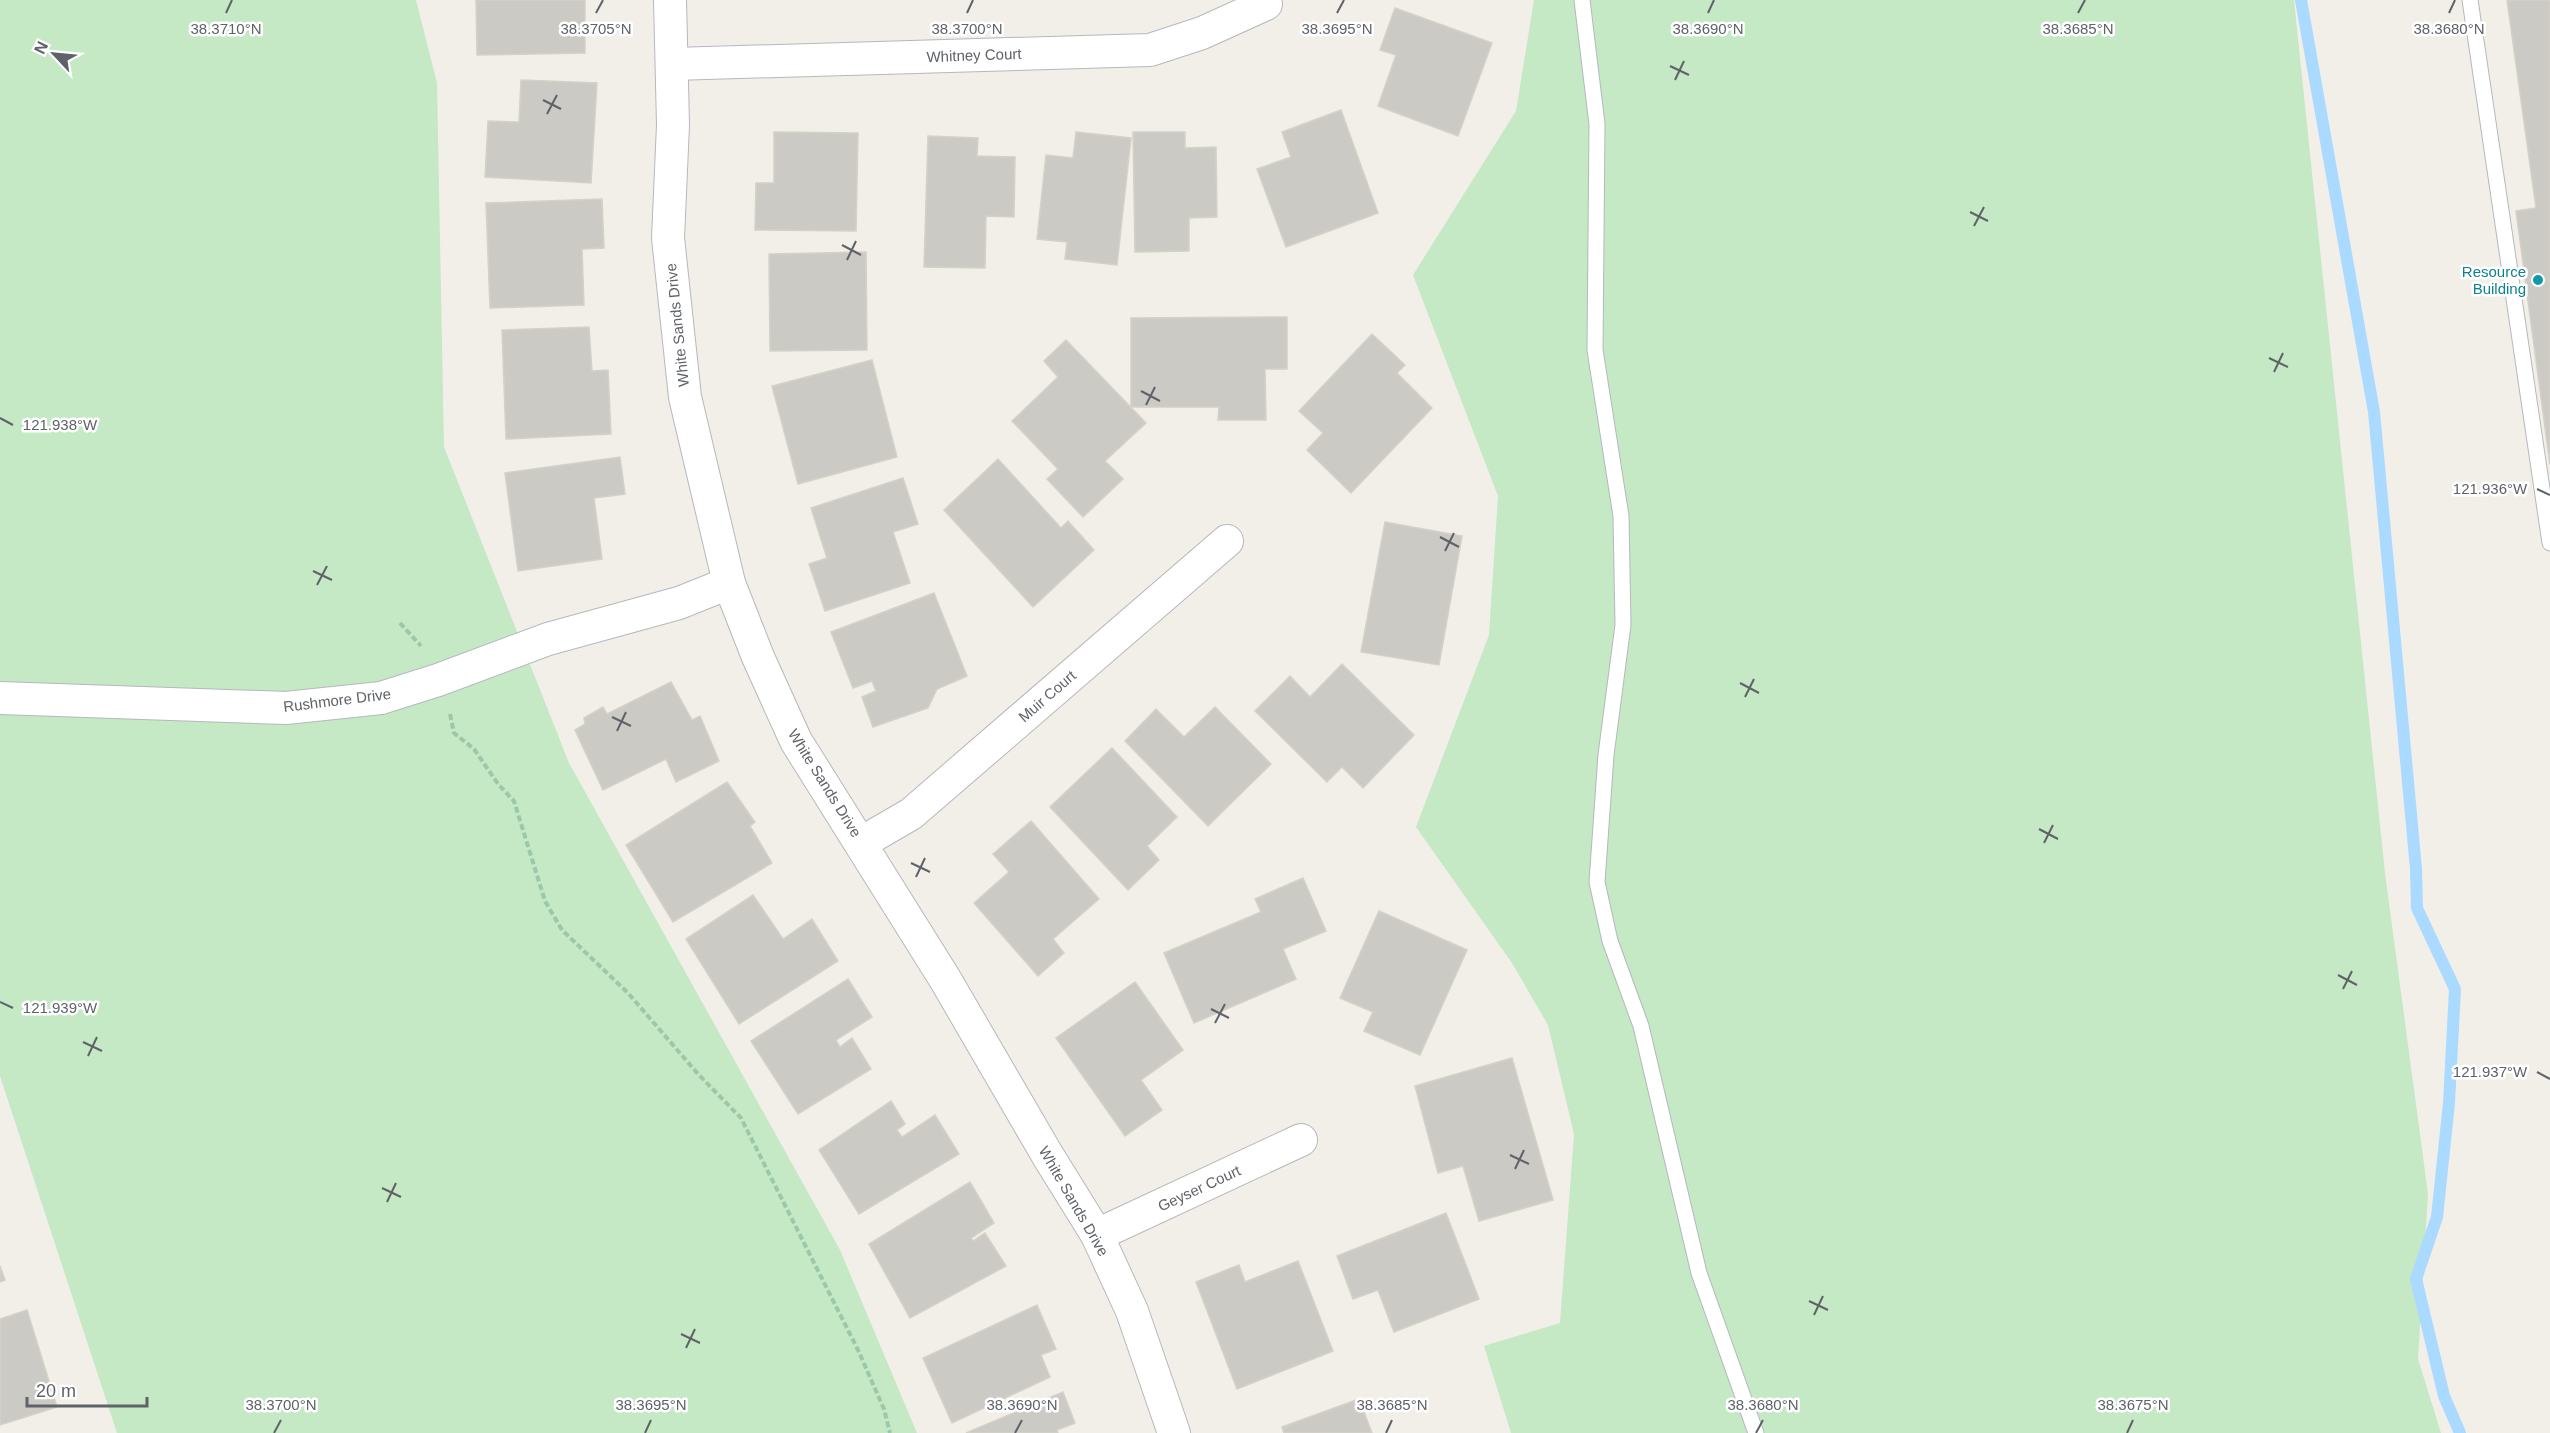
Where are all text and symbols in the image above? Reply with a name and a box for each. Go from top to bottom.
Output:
text: 38.3710°N [190,20,262,37]
text: 38.3705°N [560,20,632,37]
text: 38.3700°N [931,20,1003,37]
text: 38.3695°N [1301,20,1373,37]
text: 38.3690°N [1672,20,1744,37]
text: 38.3685°N [2042,20,2114,37]
text: 38.3680°N [2413,20,2485,37]
north arrow [24,24,84,84]
text: N [31,39,51,57]
street label: Whitney Court [926,45,1023,65]
street label: White Sands Drive [662,262,692,388]
place label: Resource Building [2462,263,2526,297]
marker: Resource Building [2531,273,2545,287]
text: 121.938°W [23,416,98,433]
text: 121.936°W [2453,480,2528,497]
street label: Muir Court [1015,666,1080,725]
street label: Rushmore Drive [282,685,392,715]
street label: White Sands Drive [785,726,865,840]
text: 121.939°W [23,999,98,1016]
text: 121.937°W [2453,1063,2528,1080]
street label: White Sands Drive [1036,1143,1112,1259]
street label: Geyser Court [1155,1161,1244,1215]
scale bar [27,1370,147,1408]
text: 20 m [36,1381,76,1401]
text: 38.3700°N [245,1396,317,1413]
text: 38.3695°N [615,1396,687,1413]
text: 38.3690°N [986,1396,1058,1413]
text: 38.3685°N [1356,1396,1428,1413]
text: 38.3680°N [1727,1396,1799,1413]
text: 38.3675°N [2097,1396,2169,1413]

